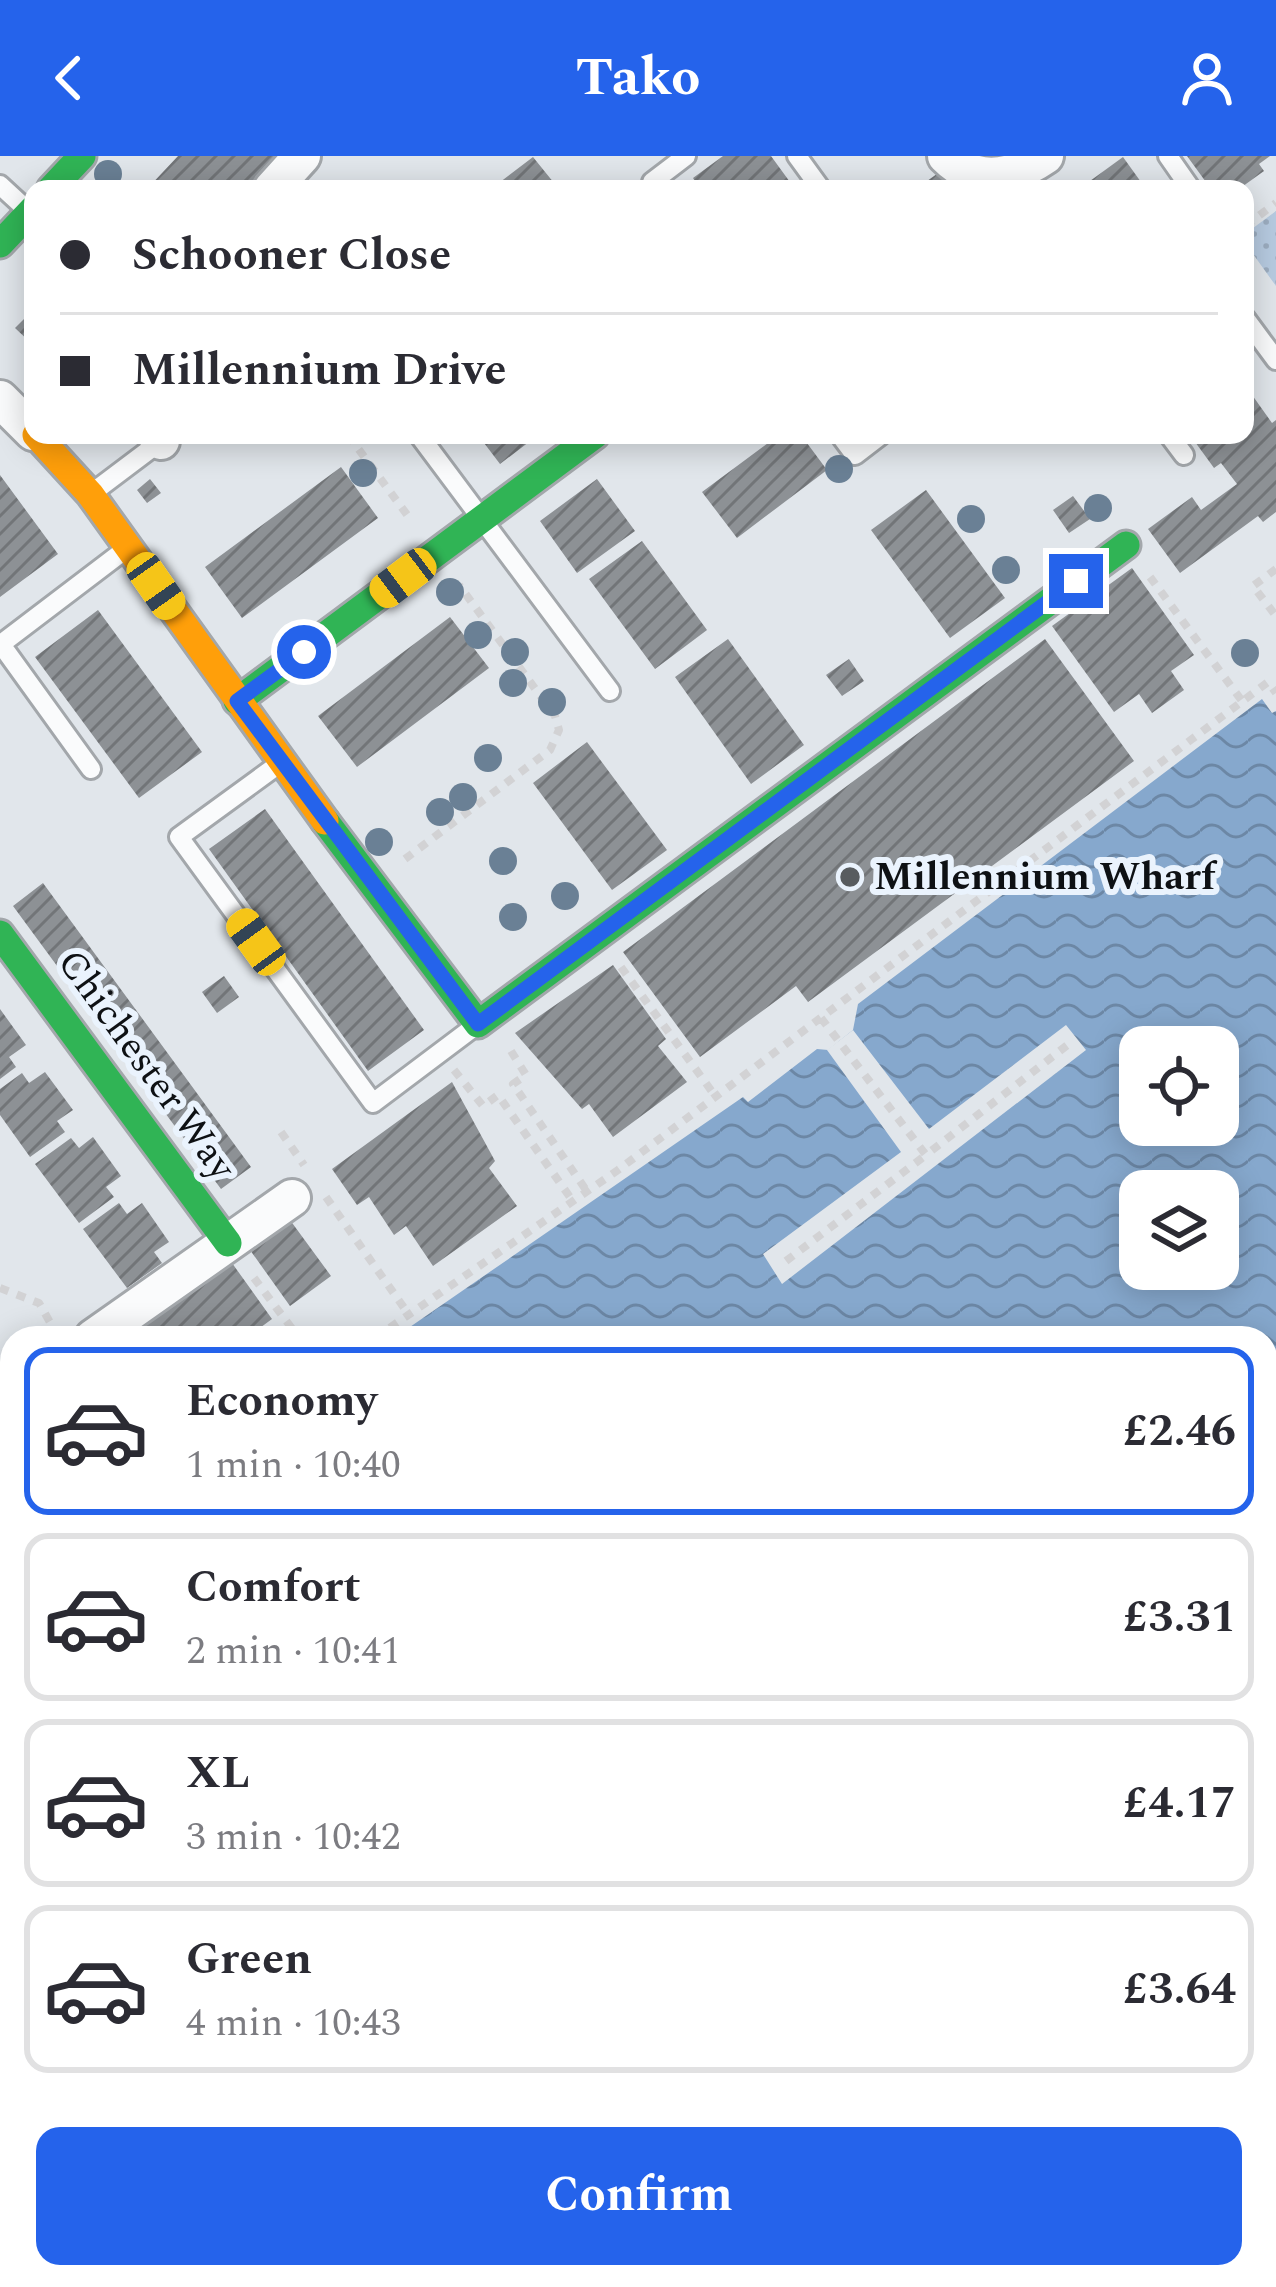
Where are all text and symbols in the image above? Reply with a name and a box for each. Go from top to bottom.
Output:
text: Tako [575,37,701,119]
icon: back [36,45,102,111]
icon: person [1174,45,1240,111]
text: Schooner Close [132,221,451,290]
text: Millennium Drive [132,336,507,405]
car [363,542,443,614]
car [121,546,191,626]
route end [1049,554,1103,608]
route start [277,625,331,679]
place label: Millennium Wharf [874,848,1218,907]
marker: Millennium Wharf [837,864,863,890]
car [220,902,292,982]
street label: Chichester Way [42,937,251,1194]
map controls [1119,1026,1239,1290]
button: locate [1119,1026,1239,1146]
button: layers [1119,1170,1239,1290]
text: Economy [186,1367,377,1436]
icon: car [42,1377,150,1485]
text: £2.46 [1123,1397,1236,1466]
text: 1 min · 10:40 [186,1436,401,1495]
text: Comfort [186,1553,361,1622]
icon: car [42,1563,150,1671]
text: £3.31 [1123,1583,1236,1652]
text: 2 min · 10:41 [186,1622,401,1681]
text: XL [186,1739,250,1808]
icon: car [42,1749,150,1857]
text: £4.17 [1123,1769,1236,1838]
text: 3 min · 10:42 [186,1808,401,1867]
text: Green [186,1925,312,1994]
icon: car [42,1935,150,2043]
text: £3.64 [1123,1955,1236,2024]
text: 4 min · 10:43 [186,1994,401,2053]
button: Confirm [36,2127,1242,2265]

